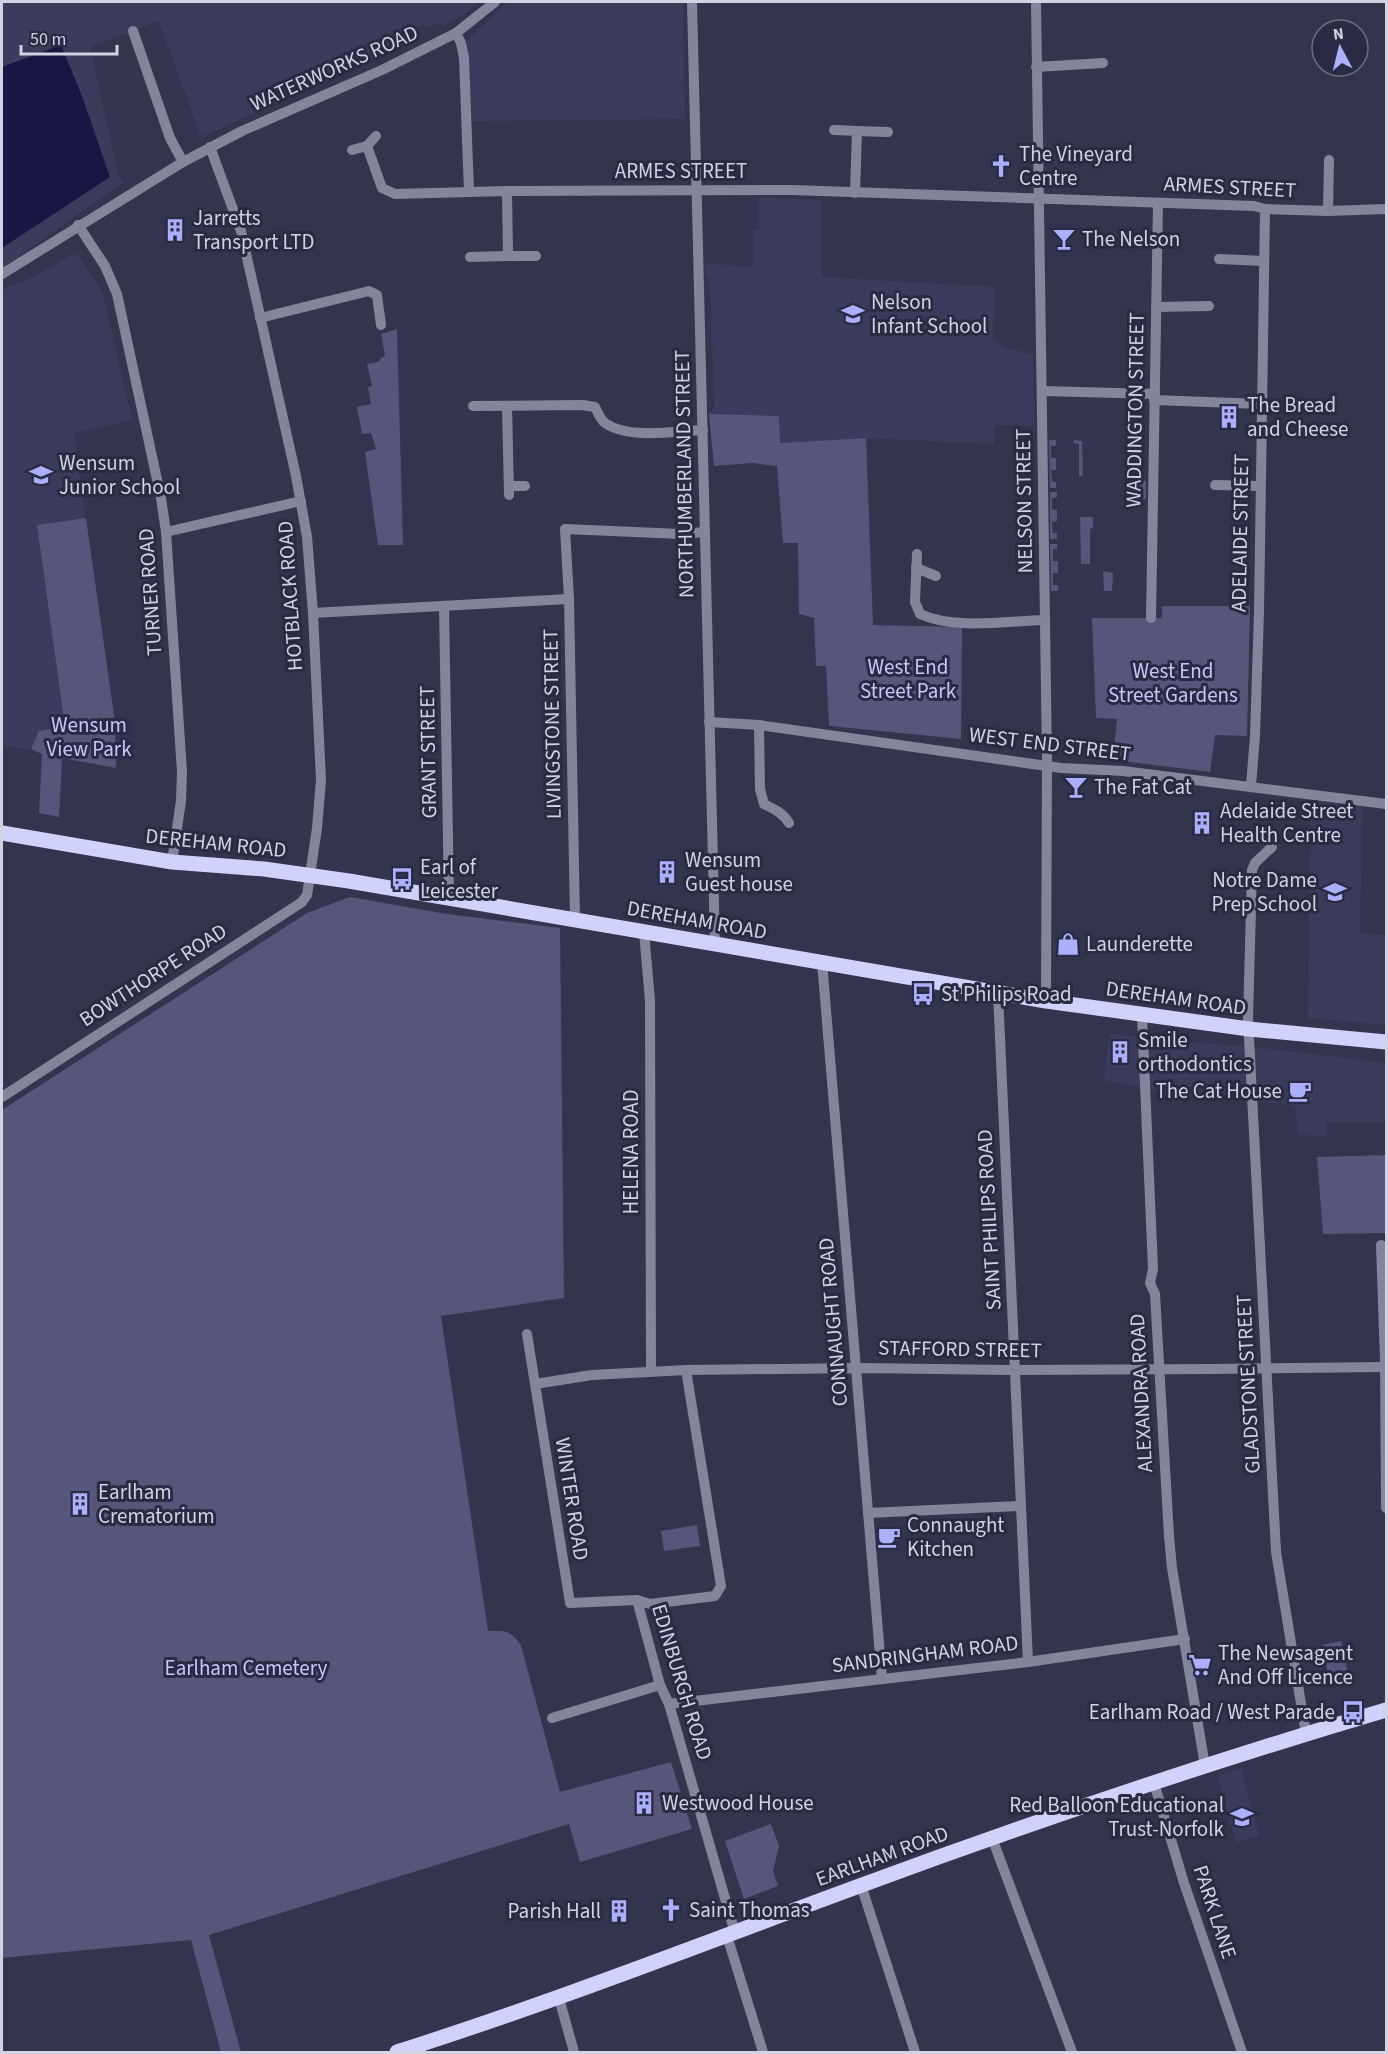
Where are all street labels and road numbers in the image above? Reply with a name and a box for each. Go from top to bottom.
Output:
street label: WATERWORKS ROAD [245,18,423,118]
street label: ARMES STREET [615,156,747,186]
street label: ARMES STREET [1163,169,1297,205]
street label: WADDINGTON STREET [1118,312,1152,508]
street label: NORTHUMBERLAND STREET [667,350,701,598]
street label: NELSON STREET [1008,428,1040,574]
street label: ADELAIDE STREET [1224,454,1256,612]
street label: HOTBLACK ROAD [270,520,310,672]
street label: TURNER ROAD [131,527,169,657]
street label: LIVINGSTONE STREET [535,629,569,819]
street label: GRANT STREET [412,685,444,819]
street label: WEST END STREET [967,719,1133,769]
street label: DEREHAM ROAD [144,821,288,865]
street label: DEREHAM ROAD [625,893,769,947]
street label: BOWTHORPE ROAD [73,916,233,1034]
street label: DEREHAM ROAD [1104,973,1248,1023]
street label: HELENA ROAD [616,1089,646,1215]
street label: SAINT PHILIPS ROAD [969,1129,1009,1311]
street label: CONNAUGHT ROAD [811,1236,855,1408]
street label: GLADSTONE STREET [1228,1294,1268,1474]
street label: ALEXANDRA ROAD [1122,1313,1160,1473]
street label: STAFFORD STREET [878,1333,1042,1365]
street label: WINTER ROAD [547,1435,597,1563]
street label: EDINBURGH ROAD [644,1600,720,1764]
street label: SANDRINGHAM ROAD [830,1628,1020,1680]
street label: EARLHAM ROAD [811,1818,953,1894]
street label: PARK LANE [1186,1861,1244,1963]

